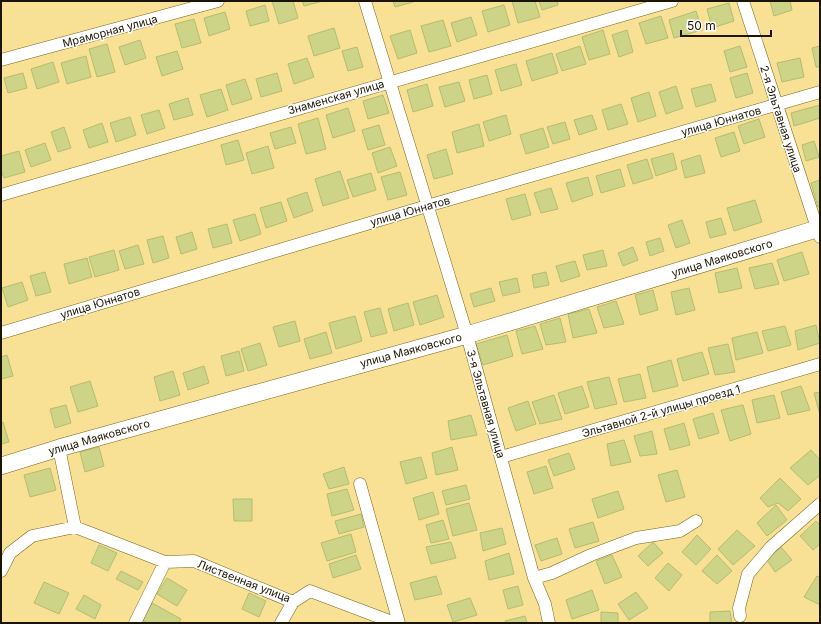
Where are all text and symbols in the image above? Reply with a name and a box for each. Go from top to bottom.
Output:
street label: Мраморная улица [61,12,159,50]
scale bar [681,12,771,38]
text: 50 m [687,18,716,33]
street label: 2-я Эльтавная улица [757,64,805,174]
street label: Знаменская улица [286,77,386,117]
street label: улица Юннатов [679,103,763,139]
street label: улица Юннатов [368,193,452,229]
street label: улица Маяковского [670,236,775,280]
street label: улица Юннатов [59,284,141,322]
street label: улица Маяковского [359,330,464,370]
street label: 3-я Эльтавная улица [464,348,508,460]
street label: Эльтавной 2-й улицы проезд 1 [580,382,742,440]
street label: улица Маяковского [47,416,152,458]
street label: Лиственная улица [195,557,293,605]

